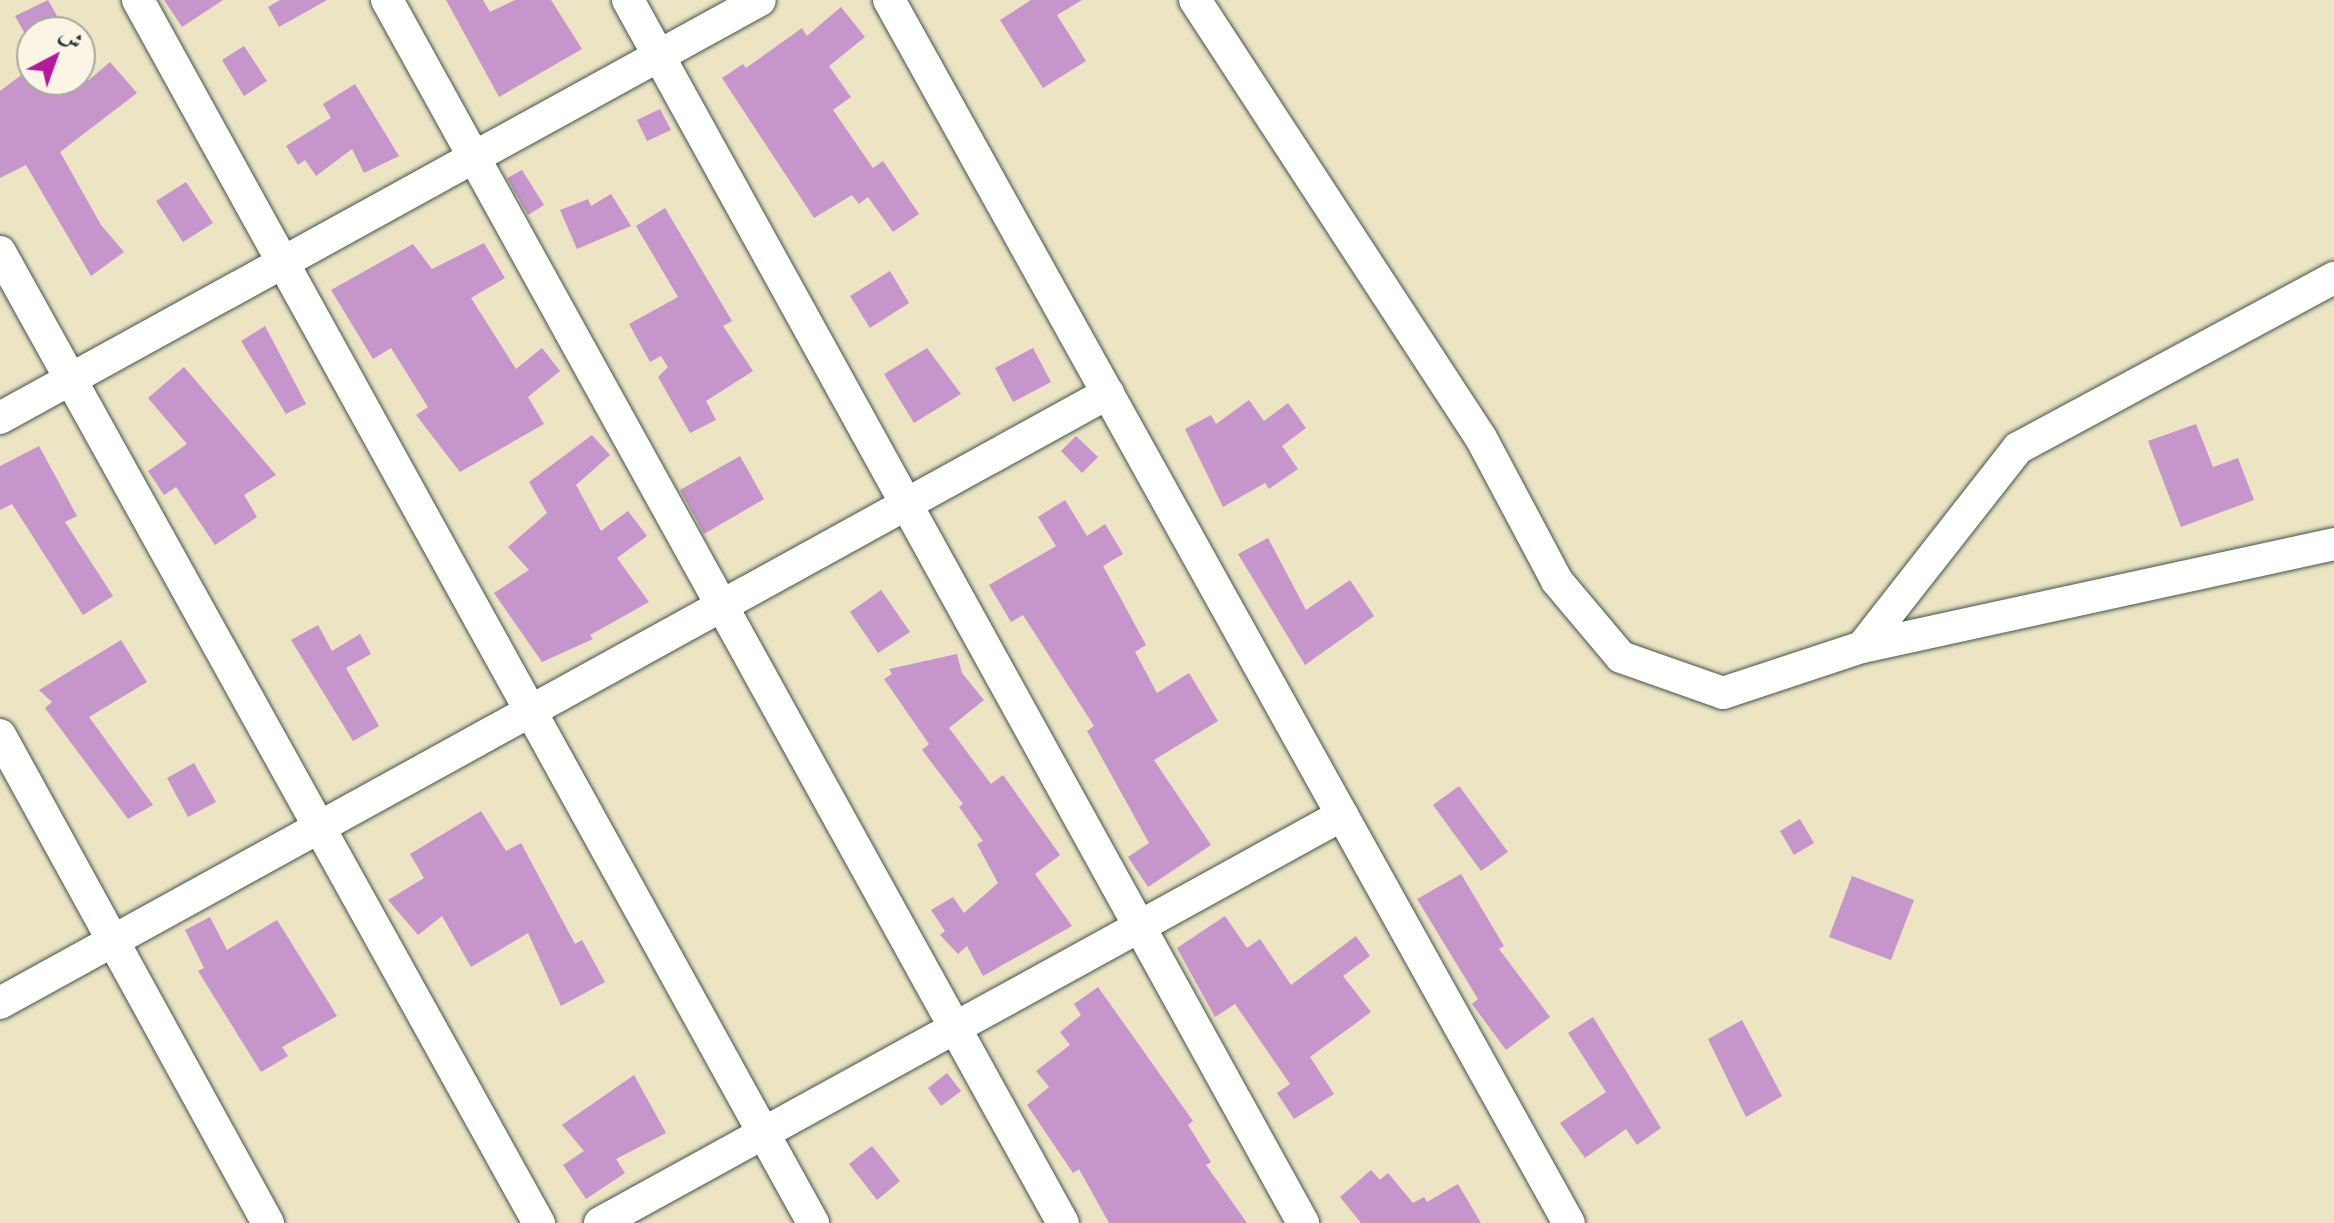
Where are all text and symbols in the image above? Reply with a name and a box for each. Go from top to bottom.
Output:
north arrow [16,16,96,96]
text: ش [54,22,88,56]

